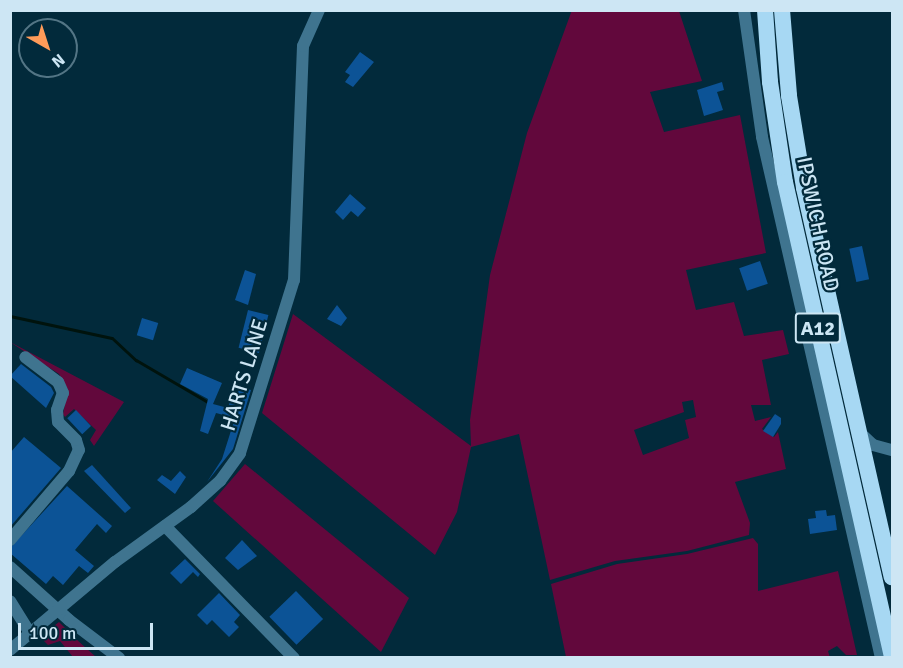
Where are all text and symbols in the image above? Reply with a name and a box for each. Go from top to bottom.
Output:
north arrow [18,18,78,78]
text: N [47,49,69,72]
street label: IPSWICH ROAD [791,154,845,294]
road number: A12 [794,311,842,345]
street label: HARTS LANE [215,316,273,434]
scale bar [21,611,156,649]
text: 100 m [29,622,76,644]

